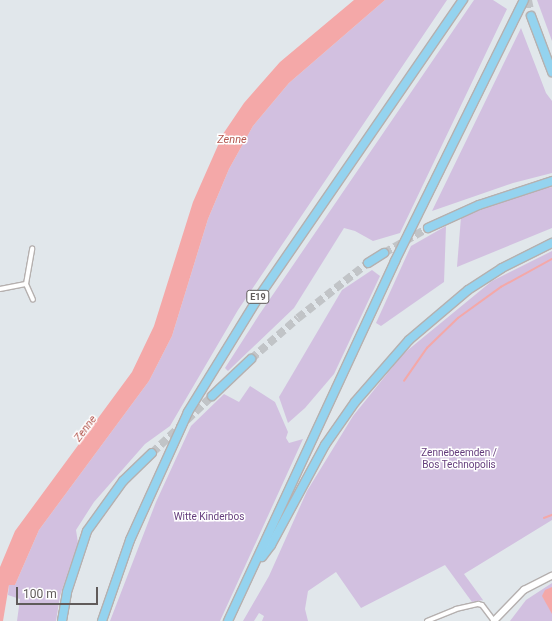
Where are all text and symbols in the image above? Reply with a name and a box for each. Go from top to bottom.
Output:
water label: Zenne [217,133,247,147]
road number: E19 [246,290,270,304]
water label: Zenne [72,413,100,445]
park label: Zennebeemden / Bos Technopolis [421,446,497,470]
park label: Witte Kinderbos [174,511,244,523]
scale bar [18,579,100,605]
text: 100 m [23,587,57,601]

